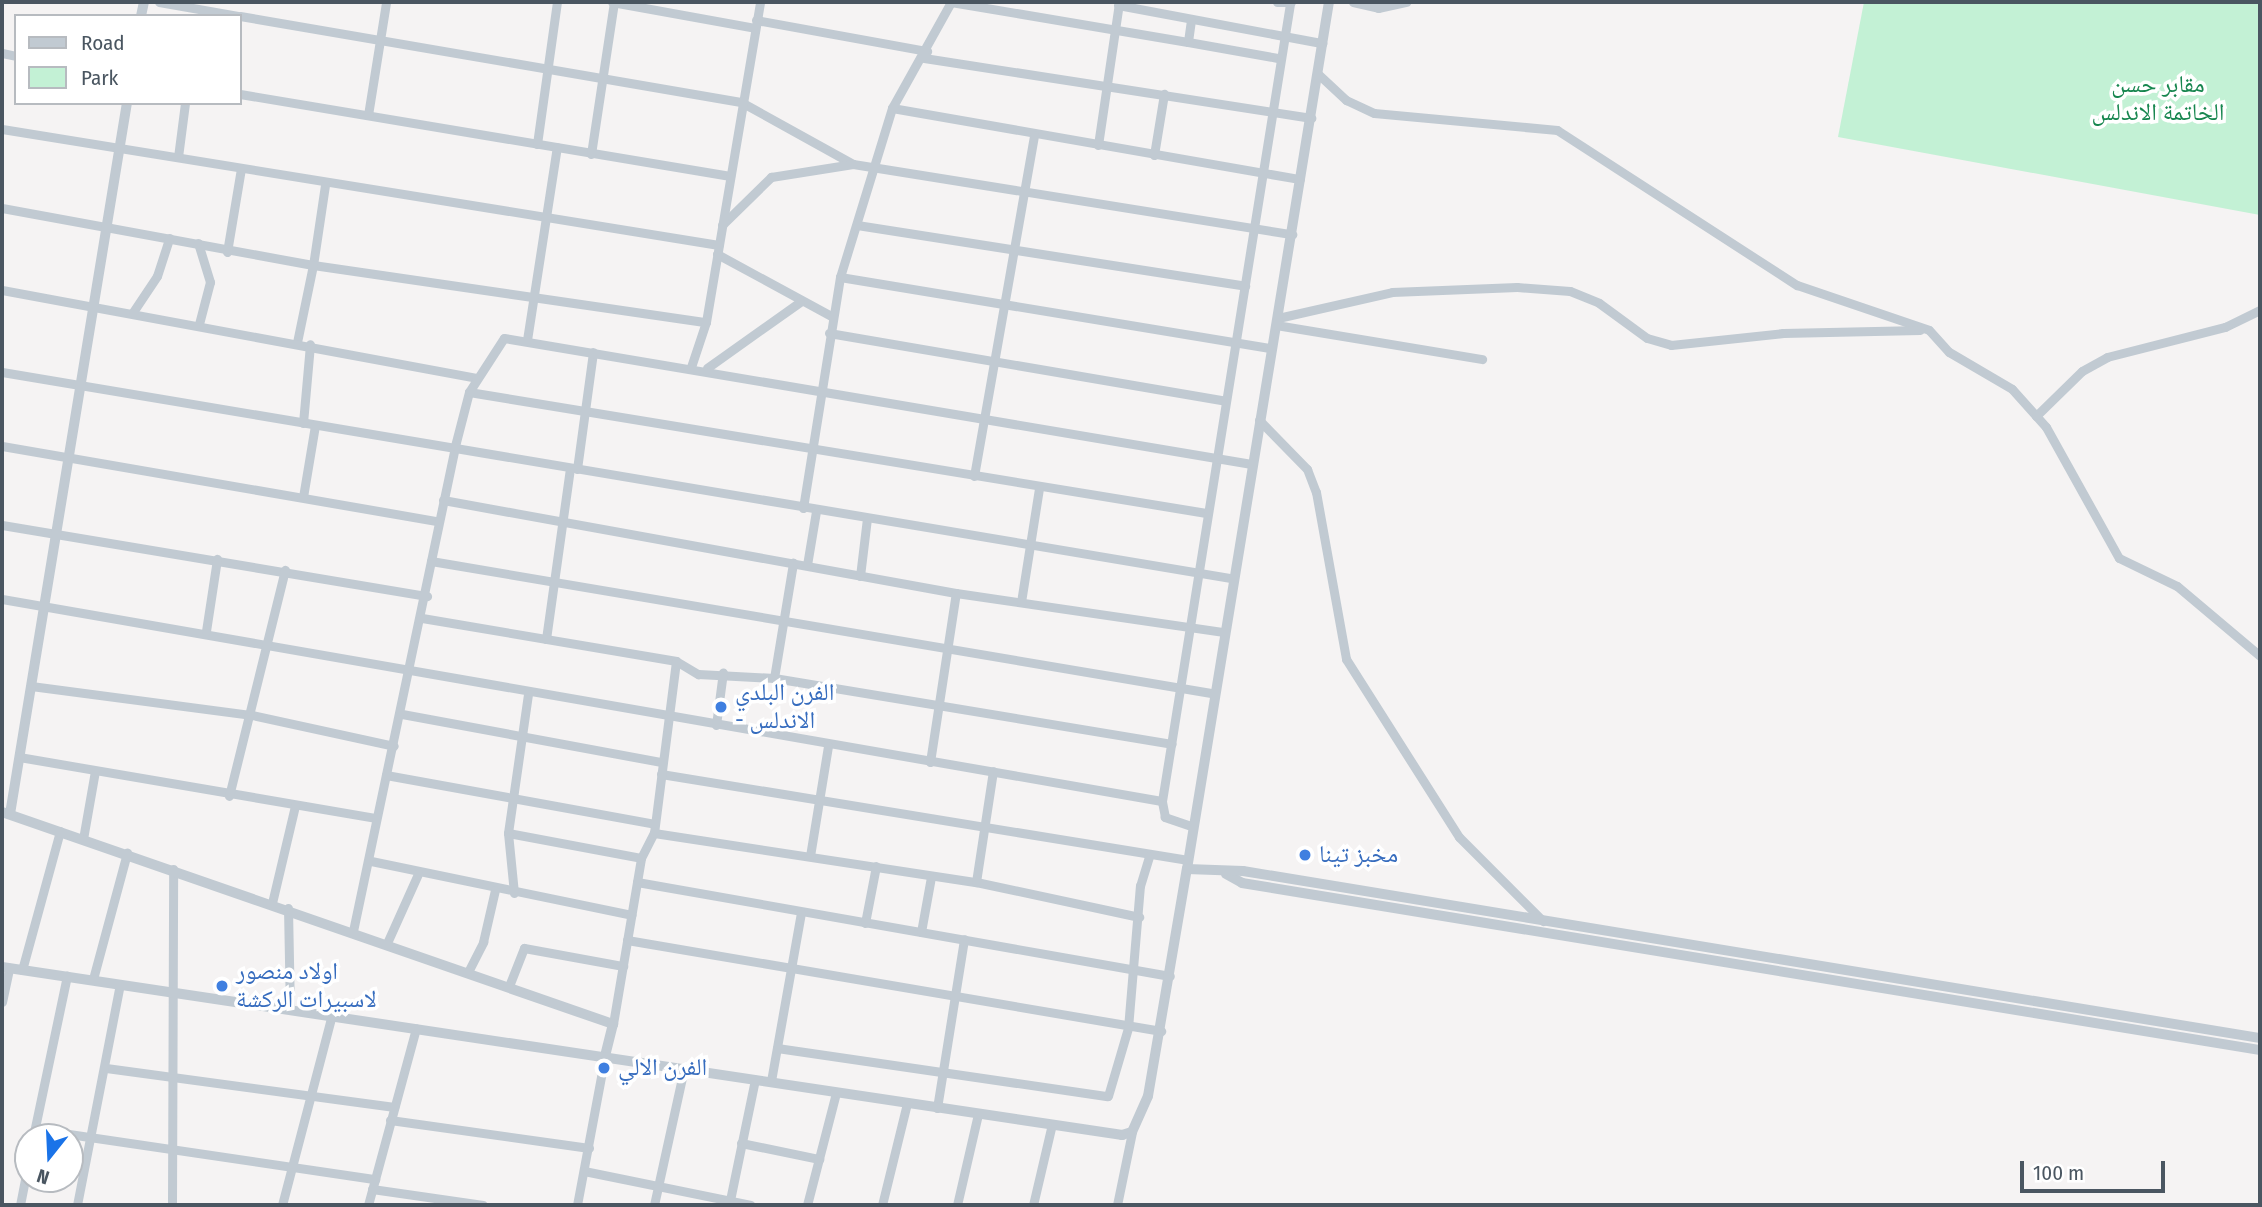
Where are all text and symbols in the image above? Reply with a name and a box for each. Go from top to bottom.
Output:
legend [14,14,242,105]
text: Road [81,30,125,56]
text: Park [81,65,118,91]
park label: مقابر حسن الخاتمة الاندلس [2091,71,2225,127]
place label: الفرن البلدي - الاندلس [735,679,834,735]
marker: الفرن البلدي - الاندلس [713,699,729,715]
place label: مخبز تينا [1319,841,1398,869]
marker: مخبز تينا [1297,847,1313,863]
place label: اولاد منصور لاسبيرات الركشة [236,958,377,1014]
marker: اولاد منصور لاسبيرات الركشة [214,978,230,994]
place label: الفرن الالي [618,1054,707,1082]
marker: الفرن الالي [596,1060,612,1076]
north arrow [14,1123,84,1193]
scale bar [2024,1148,2169,1192]
text: 100 m [2033,1160,2084,1186]
text: N [34,1164,52,1189]

